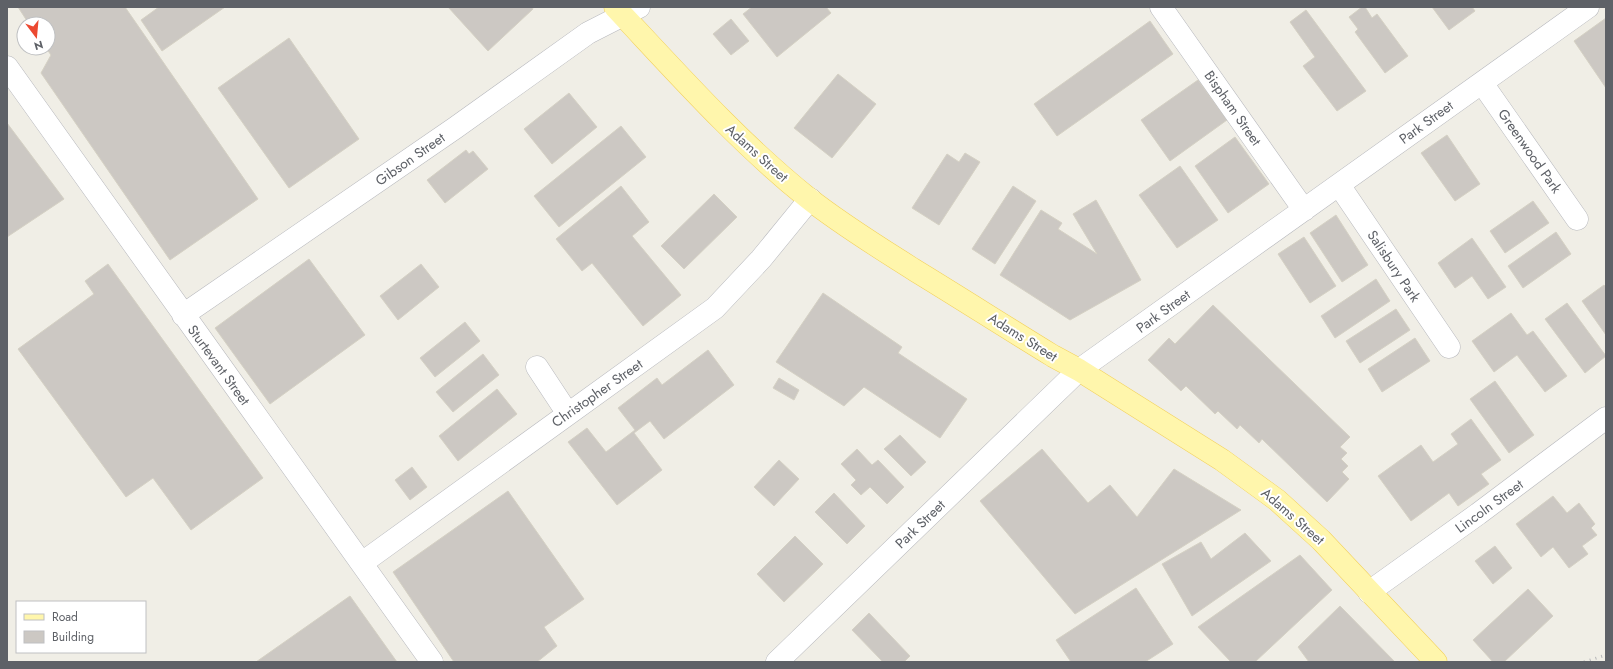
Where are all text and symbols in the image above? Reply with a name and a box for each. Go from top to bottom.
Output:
north arrow [16,16,56,56]
text: N [32,37,45,55]
street label: Bispham Street [1200,66,1267,150]
street label: Park Street [1395,95,1458,148]
street label: Greenwood Park [1493,105,1567,198]
street label: Adams Street [721,119,793,187]
street label: Gibson Street [371,127,449,190]
street label: Salisbury Park [1363,226,1426,307]
street label: Park Street [1132,284,1195,337]
street label: Adams Street [985,308,1062,367]
street label: Sturtevant Street [183,321,255,410]
street label: Christopher Street [547,354,647,432]
street label: Lincoln Street [1451,474,1528,538]
street label: Adams Street [1257,483,1330,550]
street label: Park Street [891,495,950,553]
legend [16,601,146,653]
text: Road [52,608,78,626]
text: Building [52,628,94,646]

